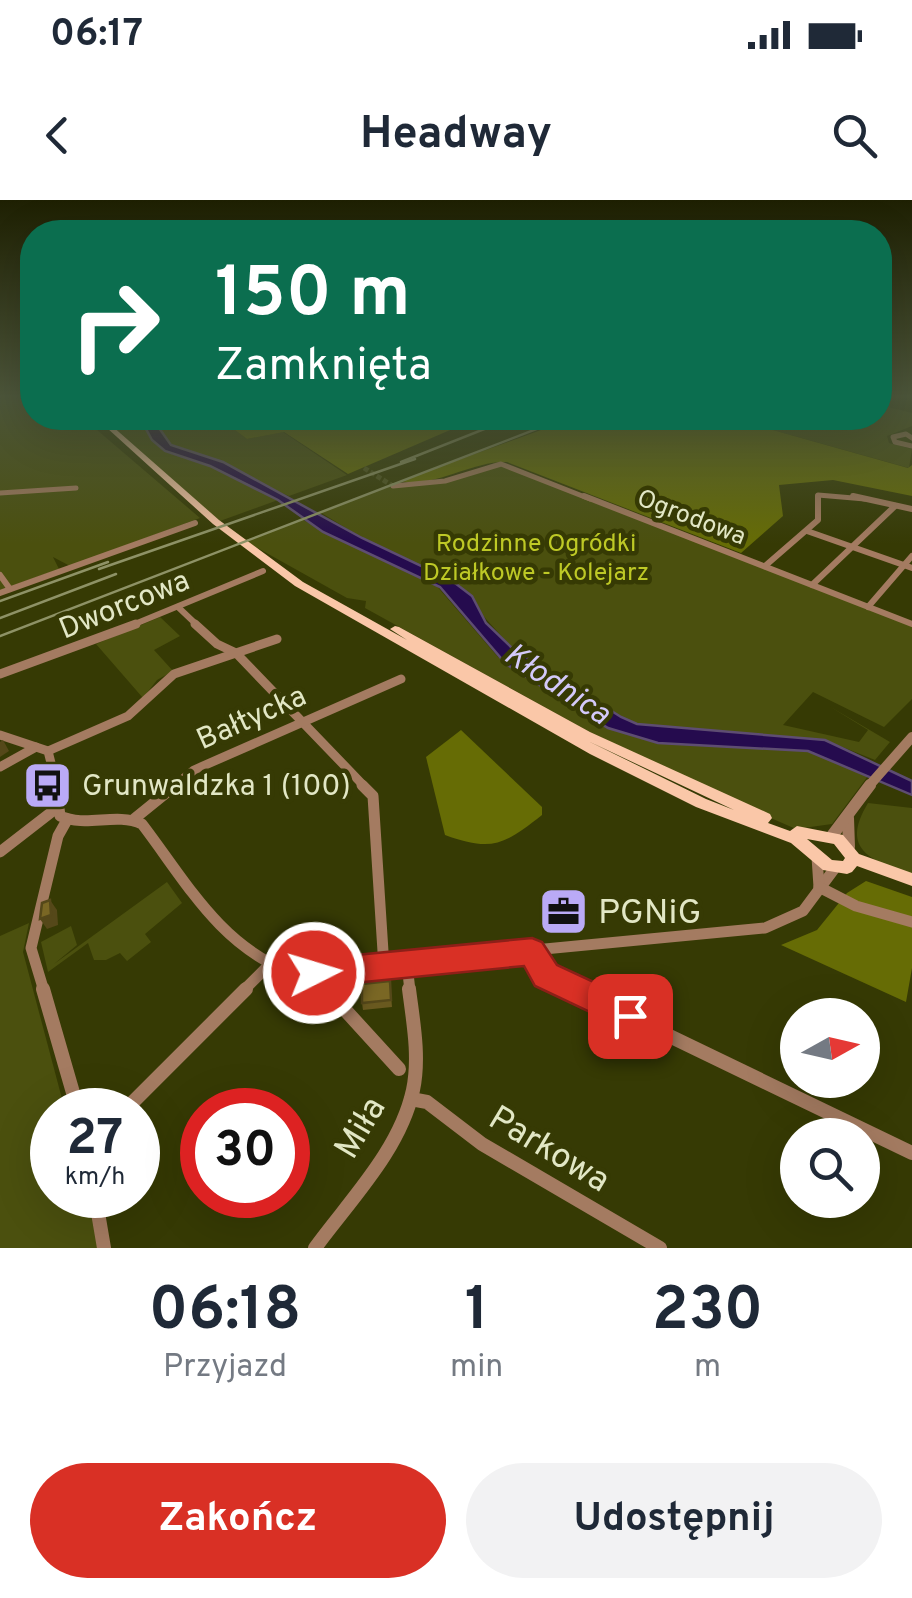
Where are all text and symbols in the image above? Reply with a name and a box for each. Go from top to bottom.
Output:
text: 06:17 [50,11,143,60]
text: Headway [360,107,552,164]
icon: back [30,108,85,163]
icon: search [827,108,882,163]
text: 150 m [215,252,410,341]
icon: right [50,260,180,390]
text: Zamknięta [215,339,432,396]
street label: Ogrodowa [632,483,750,554]
park label: Rodzinne Ogródki Działkowe - Kolejarz [423,529,649,590]
street label: Dworcowa [54,563,196,649]
water label: Kłodnica [495,635,618,736]
street label: Bałtycka [191,679,313,760]
bus stop icon: Grunwaldzka 1 (100) [21,759,73,811]
place label: Grunwaldzka 1 (100) [82,769,351,806]
office icon: PGNiG [537,885,589,937]
place label: PGNiG [598,892,702,936]
position arrow [262,921,366,1025]
pin [588,974,673,1059]
icon: arrive [603,989,658,1044]
north arrow [780,998,880,1098]
map controls [780,998,880,1218]
speed limit sign: 30 [180,1088,310,1218]
street label: Miła [326,1090,397,1168]
street label: Parkowa [480,1097,617,1204]
text: 27 [67,1109,123,1172]
button: search [780,1118,880,1218]
text: km/h [65,1162,125,1194]
text: 06:18 [149,1275,301,1351]
text: 1 [465,1275,489,1351]
text: 230 [652,1275,763,1351]
text: Przyjazd [163,1348,287,1388]
text: min [450,1348,503,1388]
text: m [694,1348,721,1388]
button: Zakończ [30,1463,446,1578]
button: Udostępnij [466,1463,882,1578]

